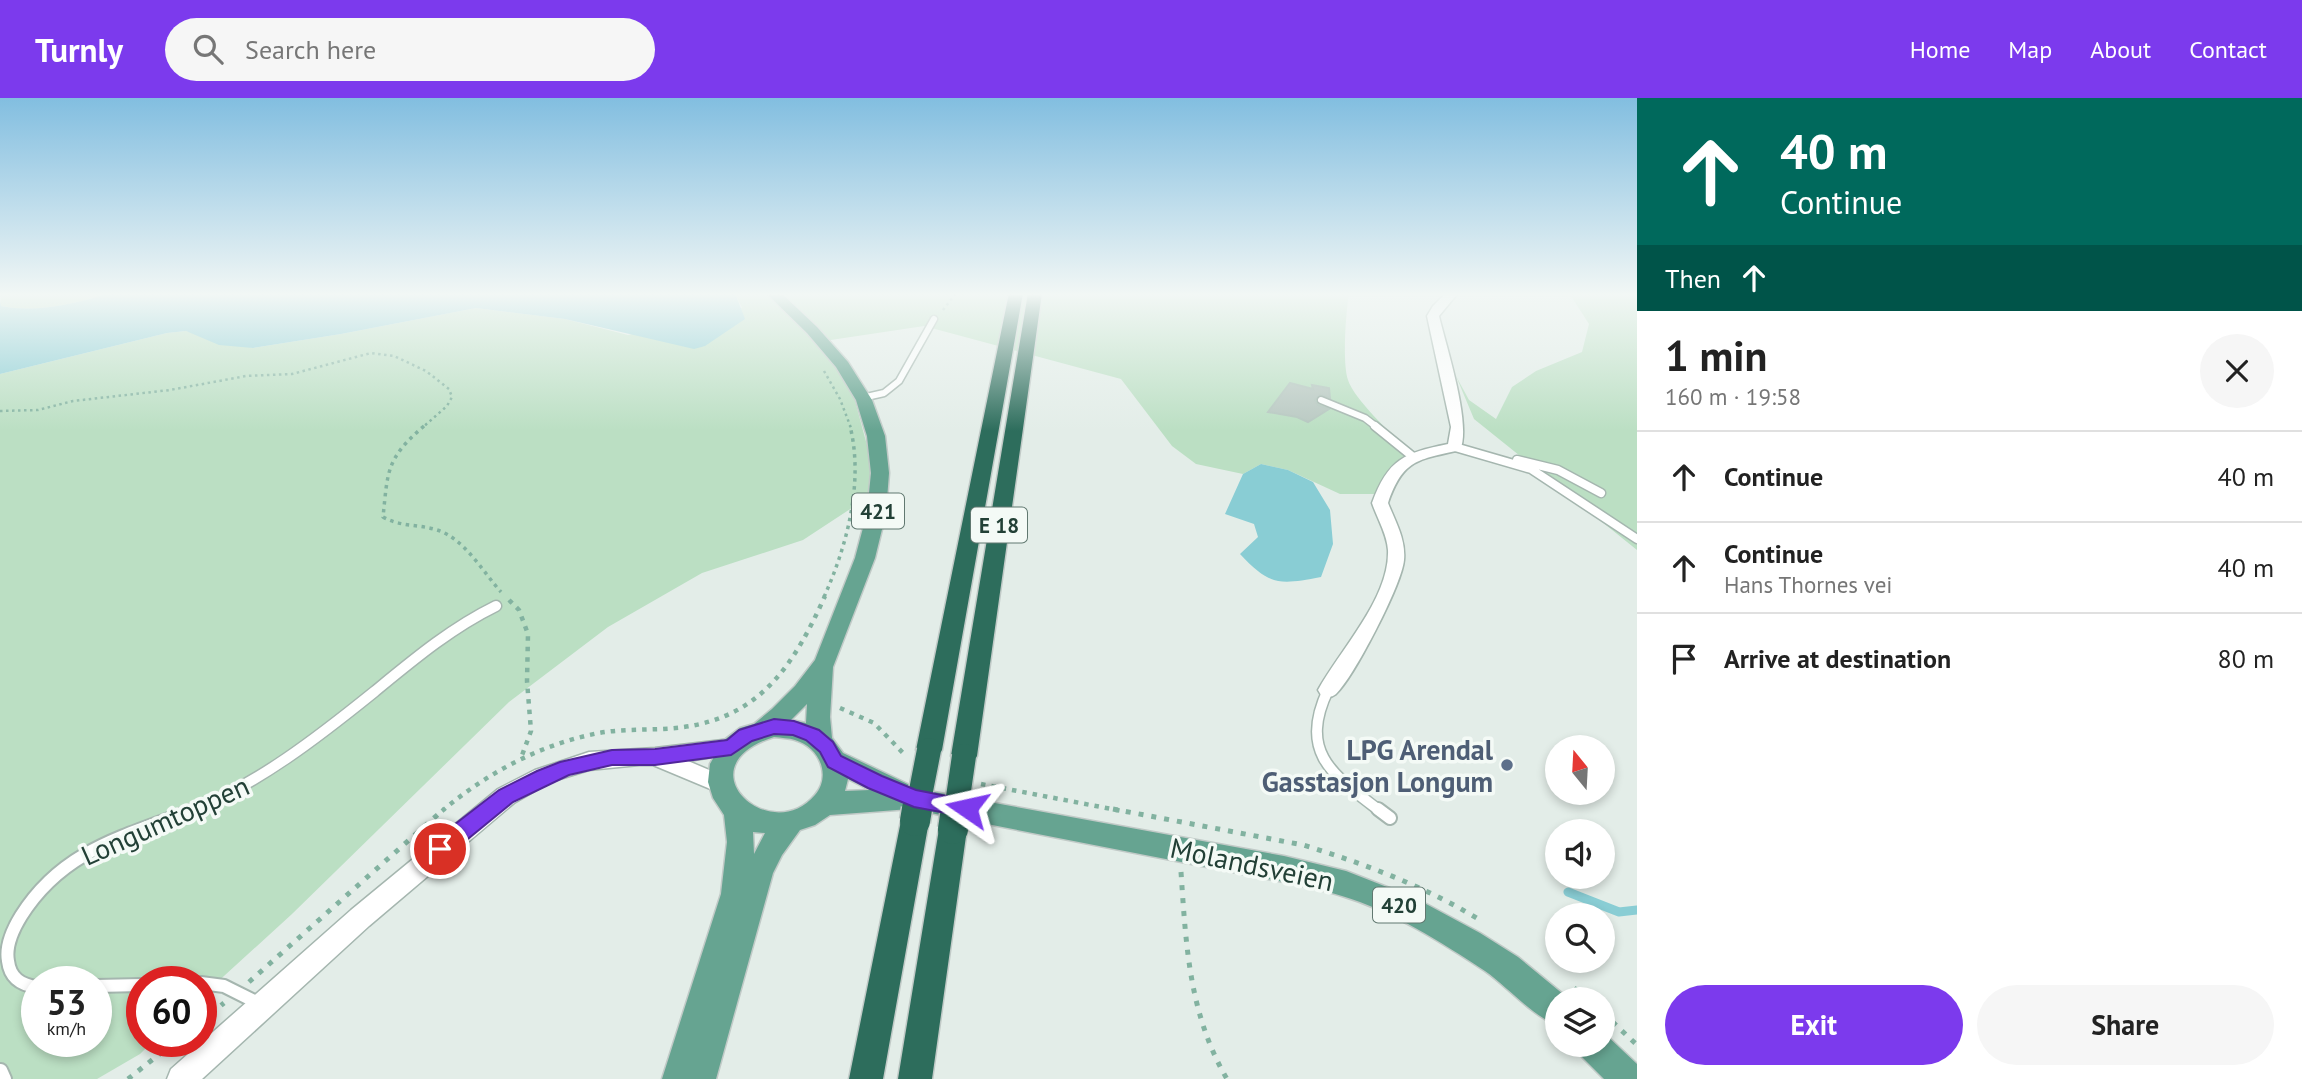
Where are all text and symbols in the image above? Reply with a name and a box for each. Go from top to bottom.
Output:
search box [165,18,655,81]
text: Turnly [35,28,123,71]
icon: search [189,30,227,68]
text: Search here [245,33,376,66]
text: Home [1910,34,1970,65]
text: Map [2008,34,2052,65]
text: About [2090,34,2151,65]
text: Contact [2189,34,2267,65]
text: 40 m [1780,119,1887,183]
icon: ahead [1665,126,1756,217]
text: Continue [1780,181,1902,223]
icon: ahead [1735,259,1773,297]
text: Then [1665,262,1721,295]
text: 1 min [1665,328,1767,383]
button: close [2200,334,2274,408]
text: 160 m · 19:58 [1665,382,1801,411]
icon: ahead [1665,458,1703,496]
text: Continue [1724,460,1823,493]
text: 40 m [2218,460,2274,493]
road number: 421 [852,494,904,528]
road number: E 18 [971,508,1027,542]
text: Continue [1724,537,1823,570]
icon: ahead [1665,549,1703,587]
text: 40 m [2218,551,2274,584]
text: Hans Thornes vei [1724,570,1893,599]
icon: arrive [1665,640,1703,678]
text: Arrive at destination [1724,642,1951,675]
text: 80 m [2218,642,2274,675]
place label: LPG Arendal Gasstasjon Longum [1262,731,1494,800]
north arrow [1545,735,1615,805]
map controls [1545,735,1615,1057]
marker: LPG Arendal Gasstasjon Longum [1499,757,1515,773]
street label: Longumtoppen [75,766,255,874]
position arrow [930,771,1004,845]
pin [410,819,470,879]
button: sound [1545,819,1615,889]
street label: Molandsveien [1167,829,1337,899]
icon: arrive [421,830,459,868]
road number: 420 [1373,888,1425,922]
button: search [1545,903,1615,973]
speed limit sign: 60 [126,966,217,1057]
text: 53 [47,979,86,1025]
button: Exit [1665,985,1963,1065]
button: Share [1977,985,2274,1065]
button: layers [1545,987,1615,1057]
text: km/h [47,1017,86,1040]

